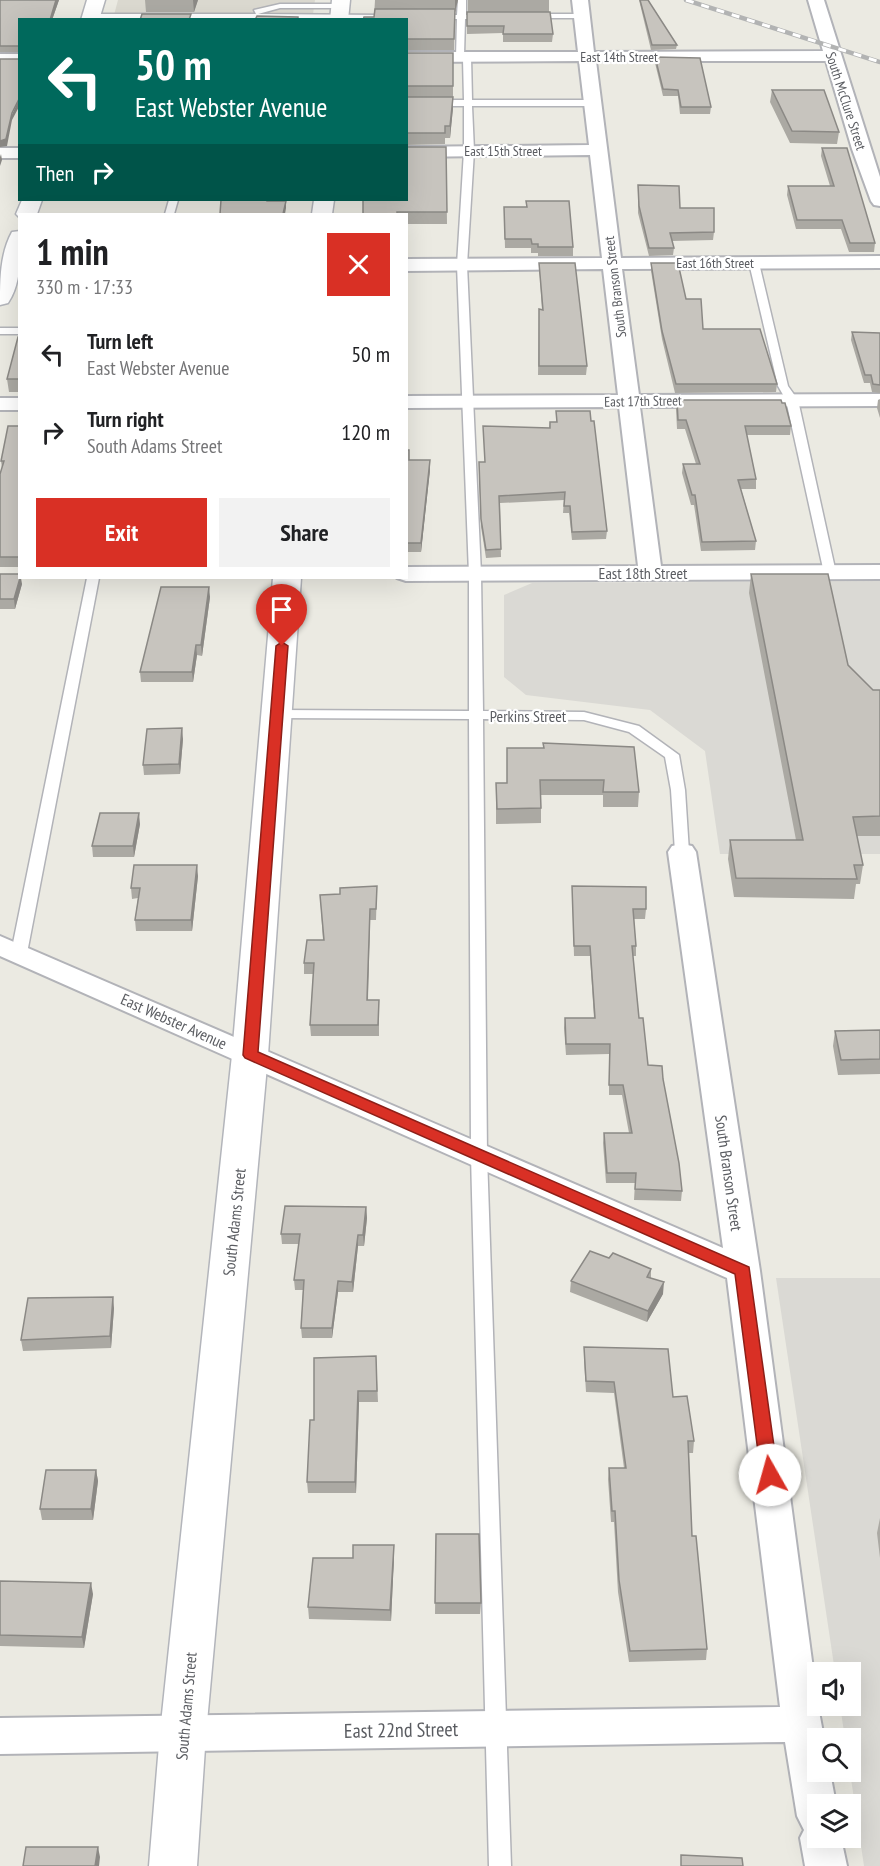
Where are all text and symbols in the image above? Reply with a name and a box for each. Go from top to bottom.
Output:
text: 50 m [135,37,212,92]
icon: left [36,42,114,120]
street label: East 14th Street [580,48,658,66]
street label: South McClure Street [822,50,870,153]
text: East Webster Avenue [135,90,327,124]
street label: East 15th Street [464,142,542,160]
icon: right [86,156,119,189]
text: Then [36,159,74,187]
text: 1 min [36,228,109,275]
button: close [327,233,390,296]
street label: South Branson Street [600,235,630,339]
street label: East 16th Street [676,254,754,272]
text: 330 m · 17:33 [36,274,133,300]
text: Turn left [87,327,153,355]
icon: left [36,338,69,371]
text: 50 m [351,340,390,368]
text: East Webster Avenue [87,355,230,381]
street label: East 17th Street [604,391,682,411]
text: Turn right [87,405,164,433]
icon: right [36,416,69,449]
text: 120 m [341,418,390,446]
text: South Adams Street [87,433,222,459]
button: Exit [36,498,207,567]
button: Share [219,498,390,567]
street label: East 18th Street [599,563,688,583]
pin [256,584,307,646]
icon: arrive [265,593,298,626]
street label: Perkins Street [490,706,567,726]
street label: East Webster Avenue [118,989,230,1053]
street label: South Branson Street [711,1114,747,1233]
street label: South Adams Street [218,1166,250,1277]
position arrow [738,1443,802,1507]
street label: South Adams Street [171,1651,201,1761]
map controls [807,1662,861,1848]
button: sound [807,1662,861,1716]
street label: East 22nd Street [344,1716,459,1744]
button: search [807,1728,861,1782]
button: layers [807,1794,861,1848]

